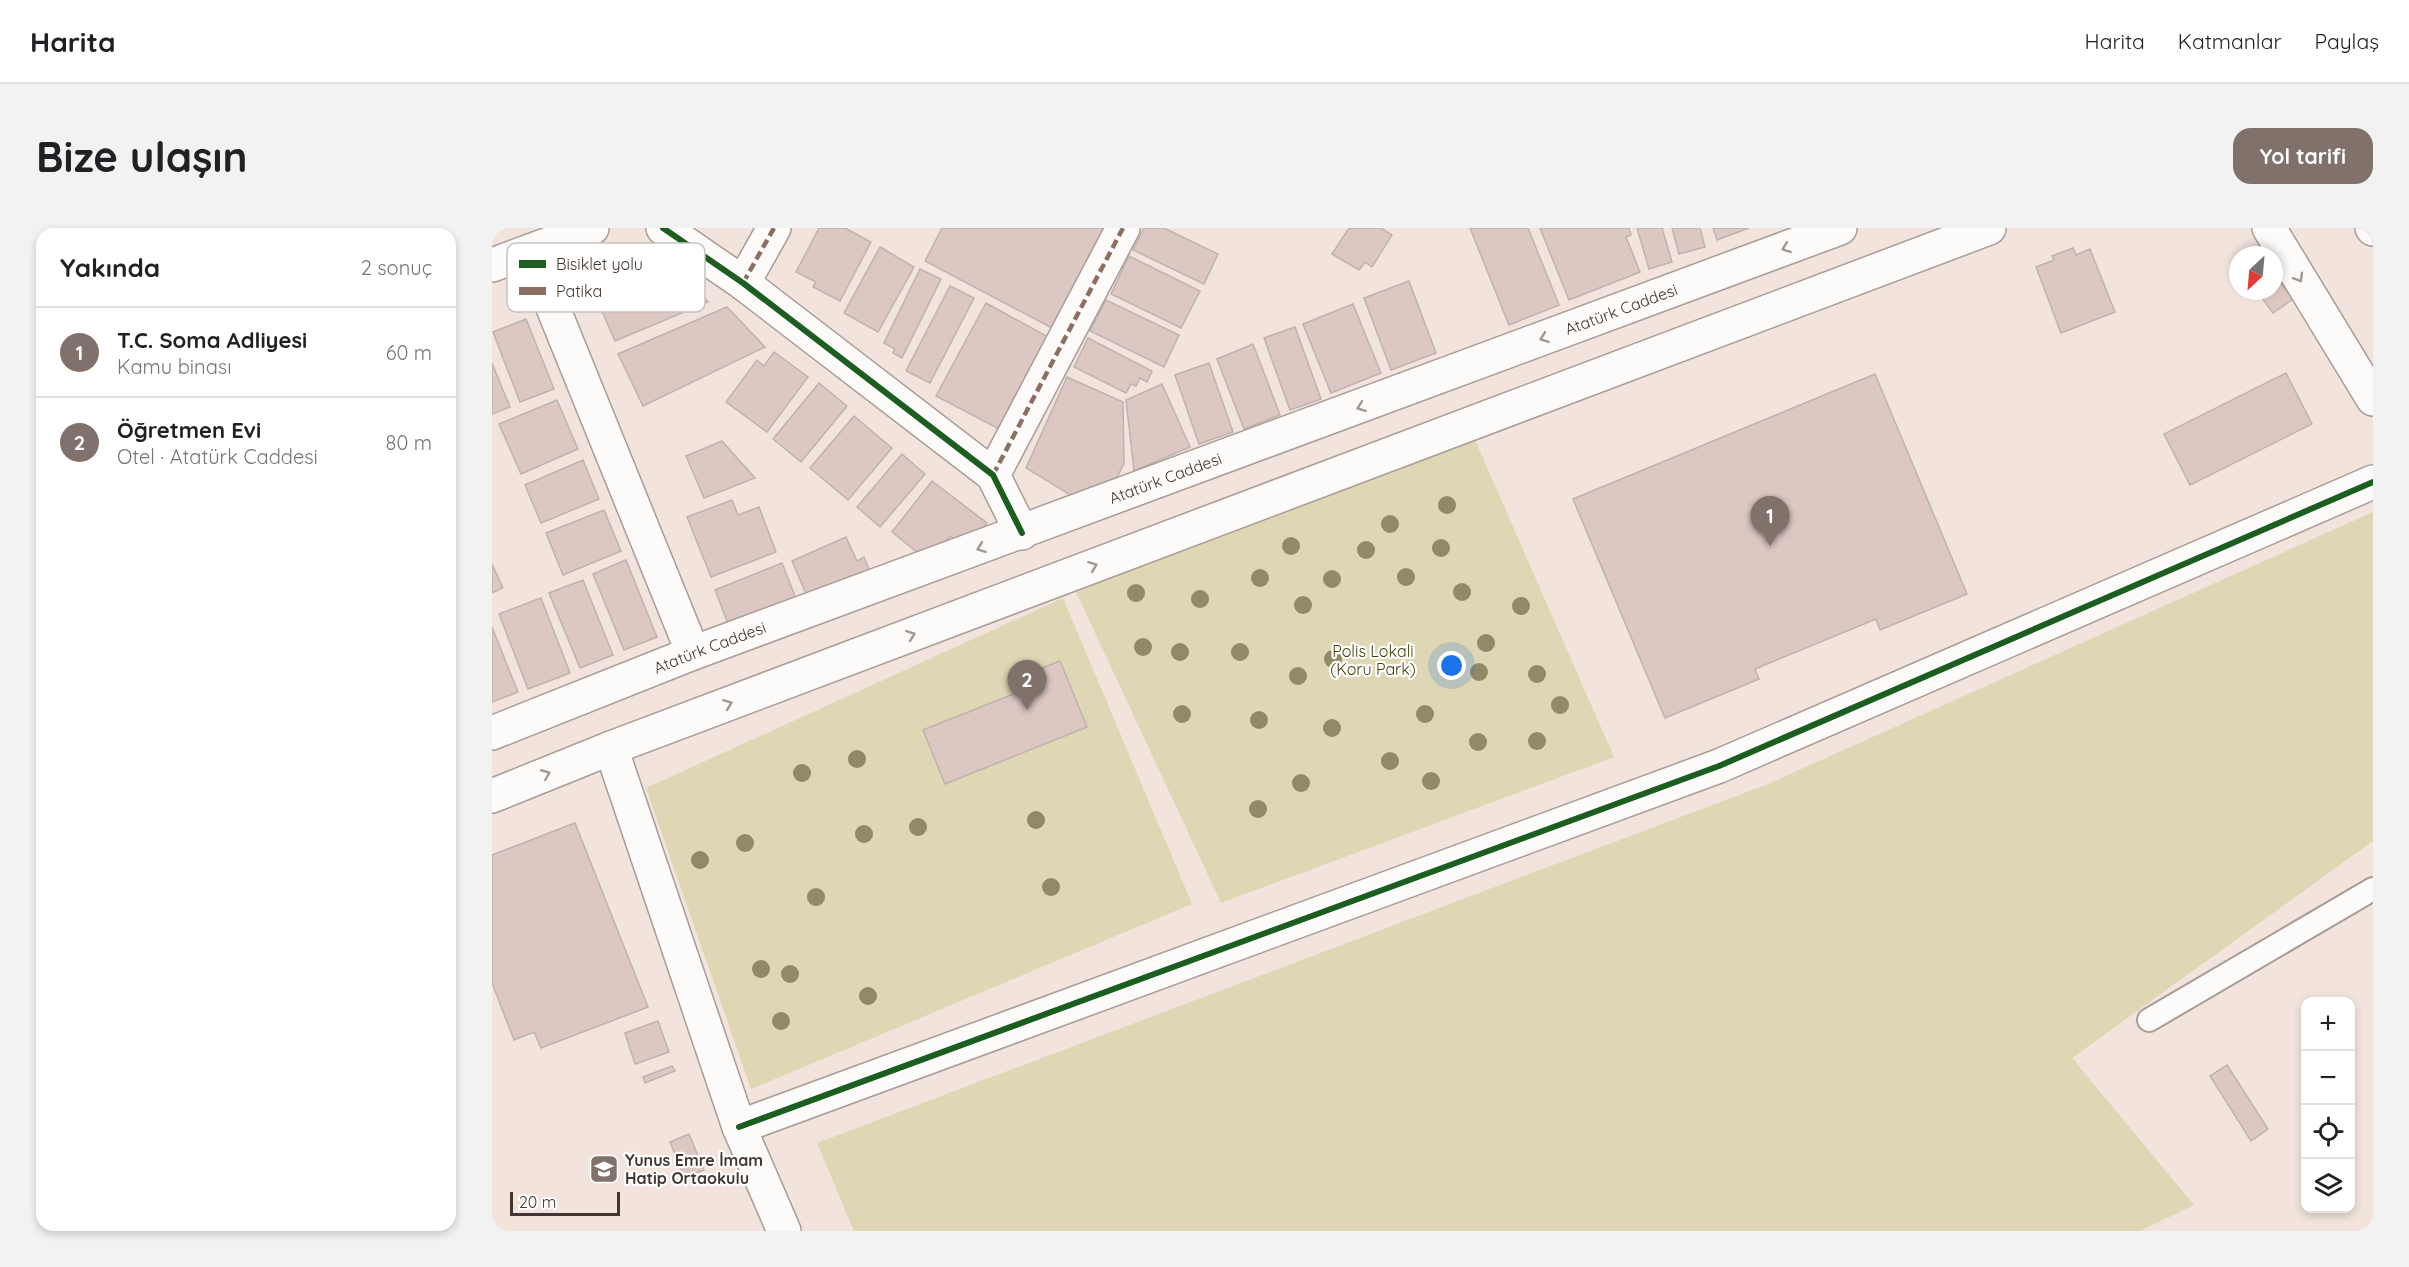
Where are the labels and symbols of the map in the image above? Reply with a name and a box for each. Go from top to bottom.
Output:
one-way arrow [1781,241,1791,254]
legend [507,243,705,312]
north arrow [2229,246,2283,300]
text: Bisiklet yolu [556,254,643,274]
one-way arrow [2292,272,2304,282]
street label: Atatürk Caddesi [1562,279,1680,339]
text: Patika [556,281,602,301]
one-way arrow [1539,331,1550,344]
one-way arrow [1356,399,1367,412]
street label: Atatürk Caddesi [1106,448,1224,508]
pin: 1 [1750,496,1790,546]
one-way arrow [977,540,987,553]
one-way arrow [1087,561,1098,573]
street label: Atatürk Caddesi [651,617,769,678]
one-way arrow [904,630,915,642]
park label: Polis Lokali (Koru Park) [1330,641,1416,679]
your location [1437,651,1466,680]
pin: 2 [1008,660,1046,710]
one-way arrow [722,698,733,711]
one-way arrow [540,769,551,781]
place label: Yunus Emre İmam Hatip Ortaokulu [625,1150,763,1188]
school or university icon: Yunus Emre İmam Hatip Ortaokulu [588,1153,620,1185]
scale bar [510,1189,620,1216]

